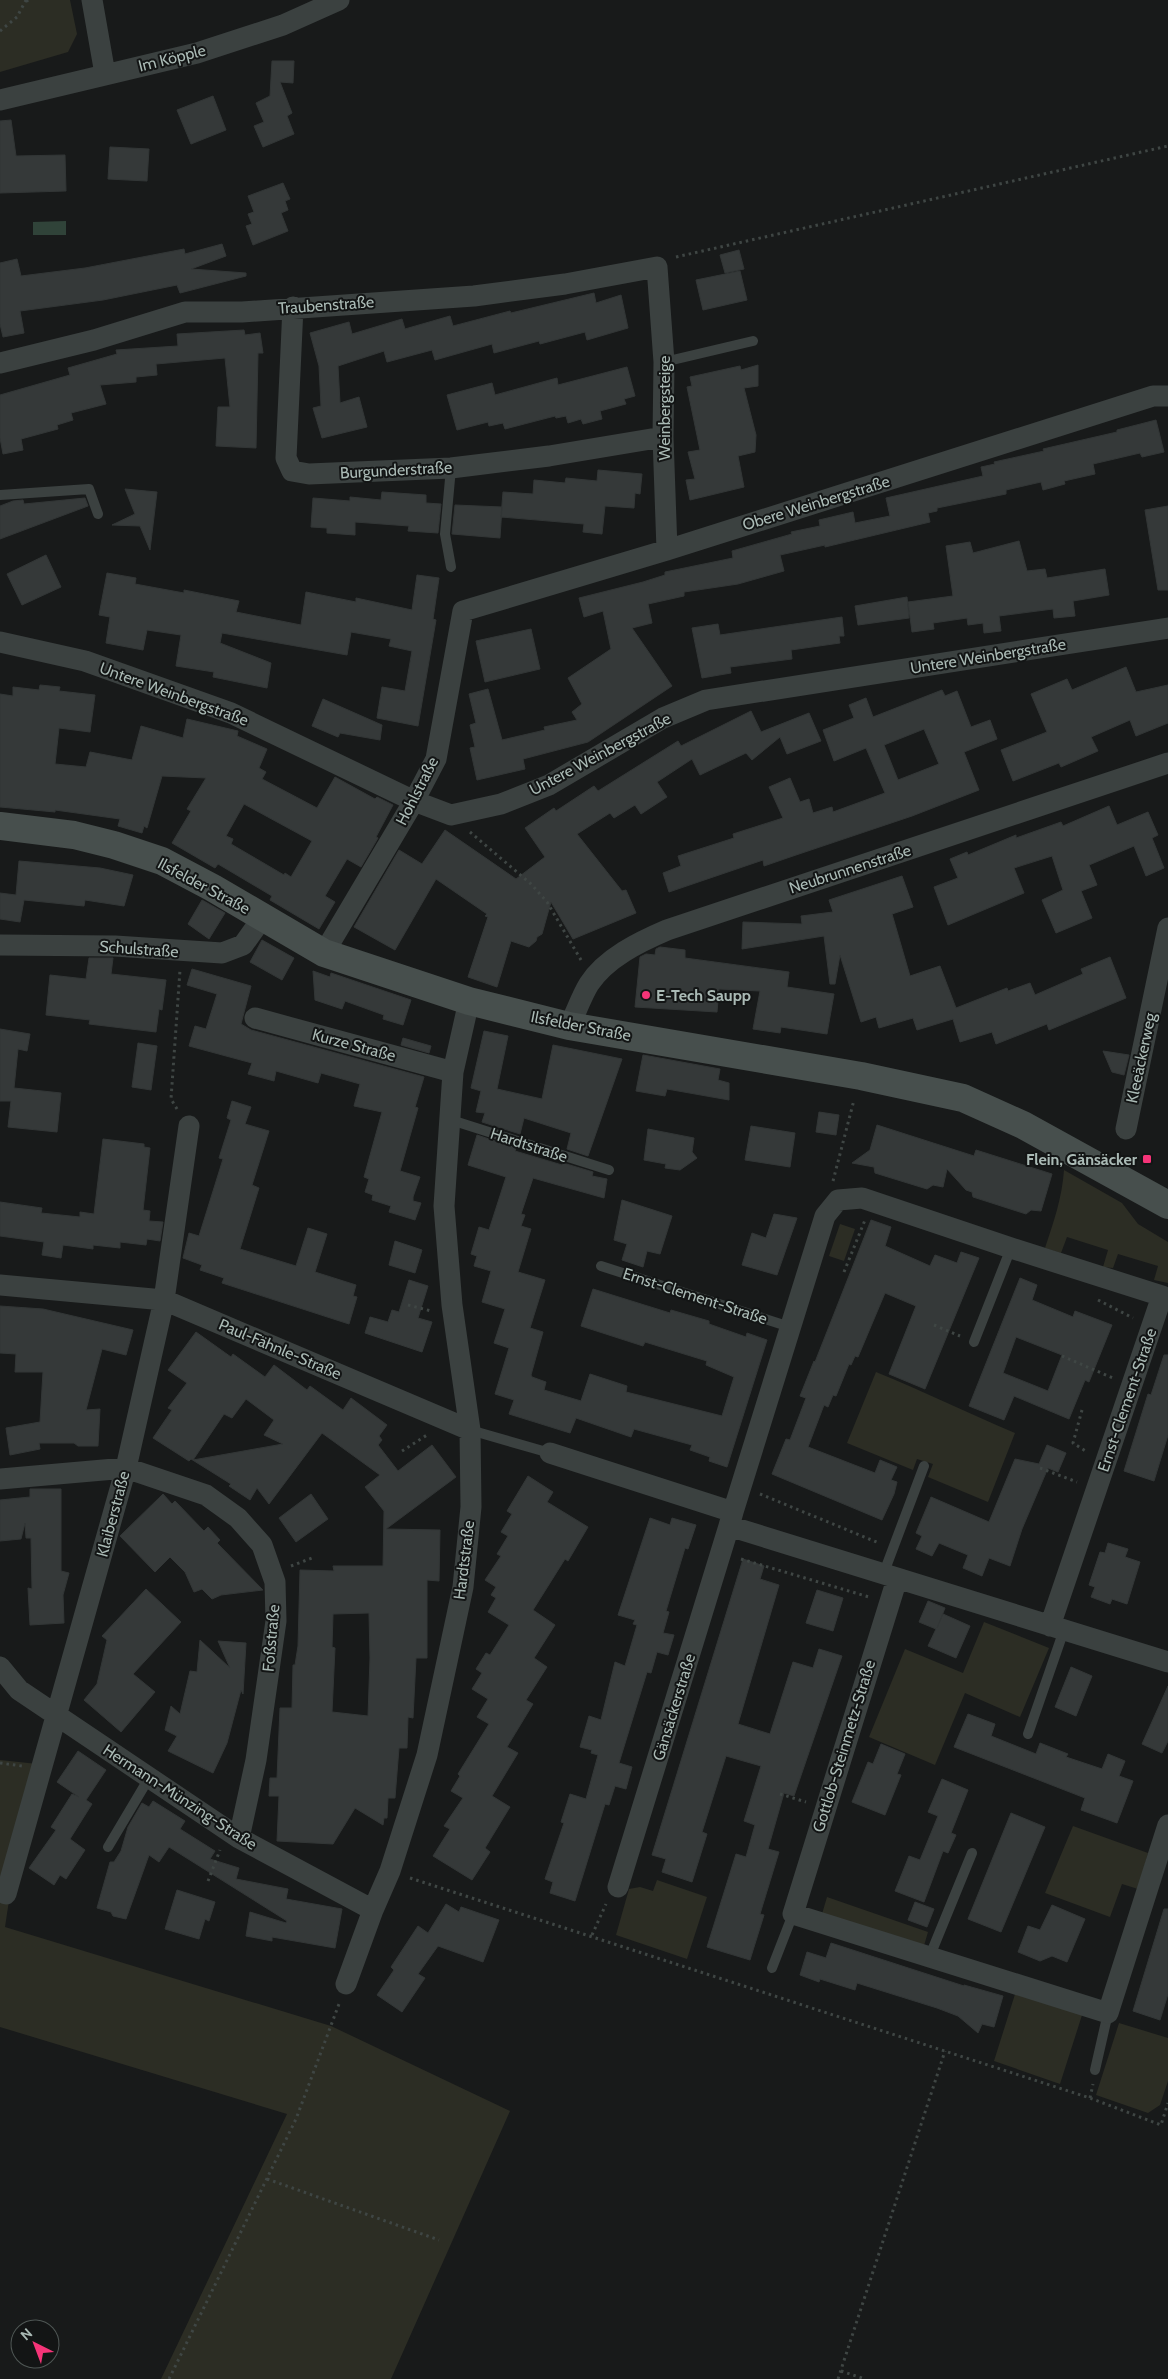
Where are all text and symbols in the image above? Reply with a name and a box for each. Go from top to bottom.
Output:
street label: Im Köpple [136,40,208,76]
street label: Traubenstraße [277,292,375,318]
street label: Weinbergsteige [655,356,674,460]
street label: Burgunderstraße [339,458,453,482]
street label: Obere Weinbergstraße [740,472,892,534]
street label: Untere Weinbergstraße [909,634,1067,678]
street label: Untere Weinbergstraße [97,658,251,730]
street label: Untere Weinbergstraße [526,709,674,799]
street label: Hohlstraße [392,754,442,828]
street label: Neubrunnenstraße [787,840,913,898]
street label: Ilsfelder Straße [155,854,253,918]
street label: Schulstraße [99,937,179,961]
place label: E-Tech Saupp [656,986,751,1005]
marker: E-Tech Saupp [640,989,652,1001]
street label: Ilsfelder Straße [529,1007,633,1045]
street label: Kleeäckerweg [1122,1010,1160,1105]
street label: Kurze Straße [310,1025,398,1065]
street label: Hardtstraße [488,1124,570,1166]
place label: Flein, Gänsäcker [1026,1150,1138,1169]
marker: Flein, Gänsäcker [1141,1153,1153,1165]
street label: Ernst-Clement-Straße [620,1264,770,1328]
street label: Paul-Fähnle-Straße [216,1315,344,1383]
street label: Ernst-Clement-Straße [1093,1326,1161,1474]
street label: Klaiberstraße [92,1469,134,1559]
street label: Hardtstraße [450,1519,478,1601]
street label: Foßstraße [259,1604,283,1672]
street label: Gänsäckerstraße [649,1651,699,1763]
street label: Gottlob-Steinmetz-Straße [809,1658,879,1834]
street label: Hermann-Münzing-Straße [99,1740,261,1854]
north arrow [10,2319,60,2369]
text: N [17,2324,36,2344]

